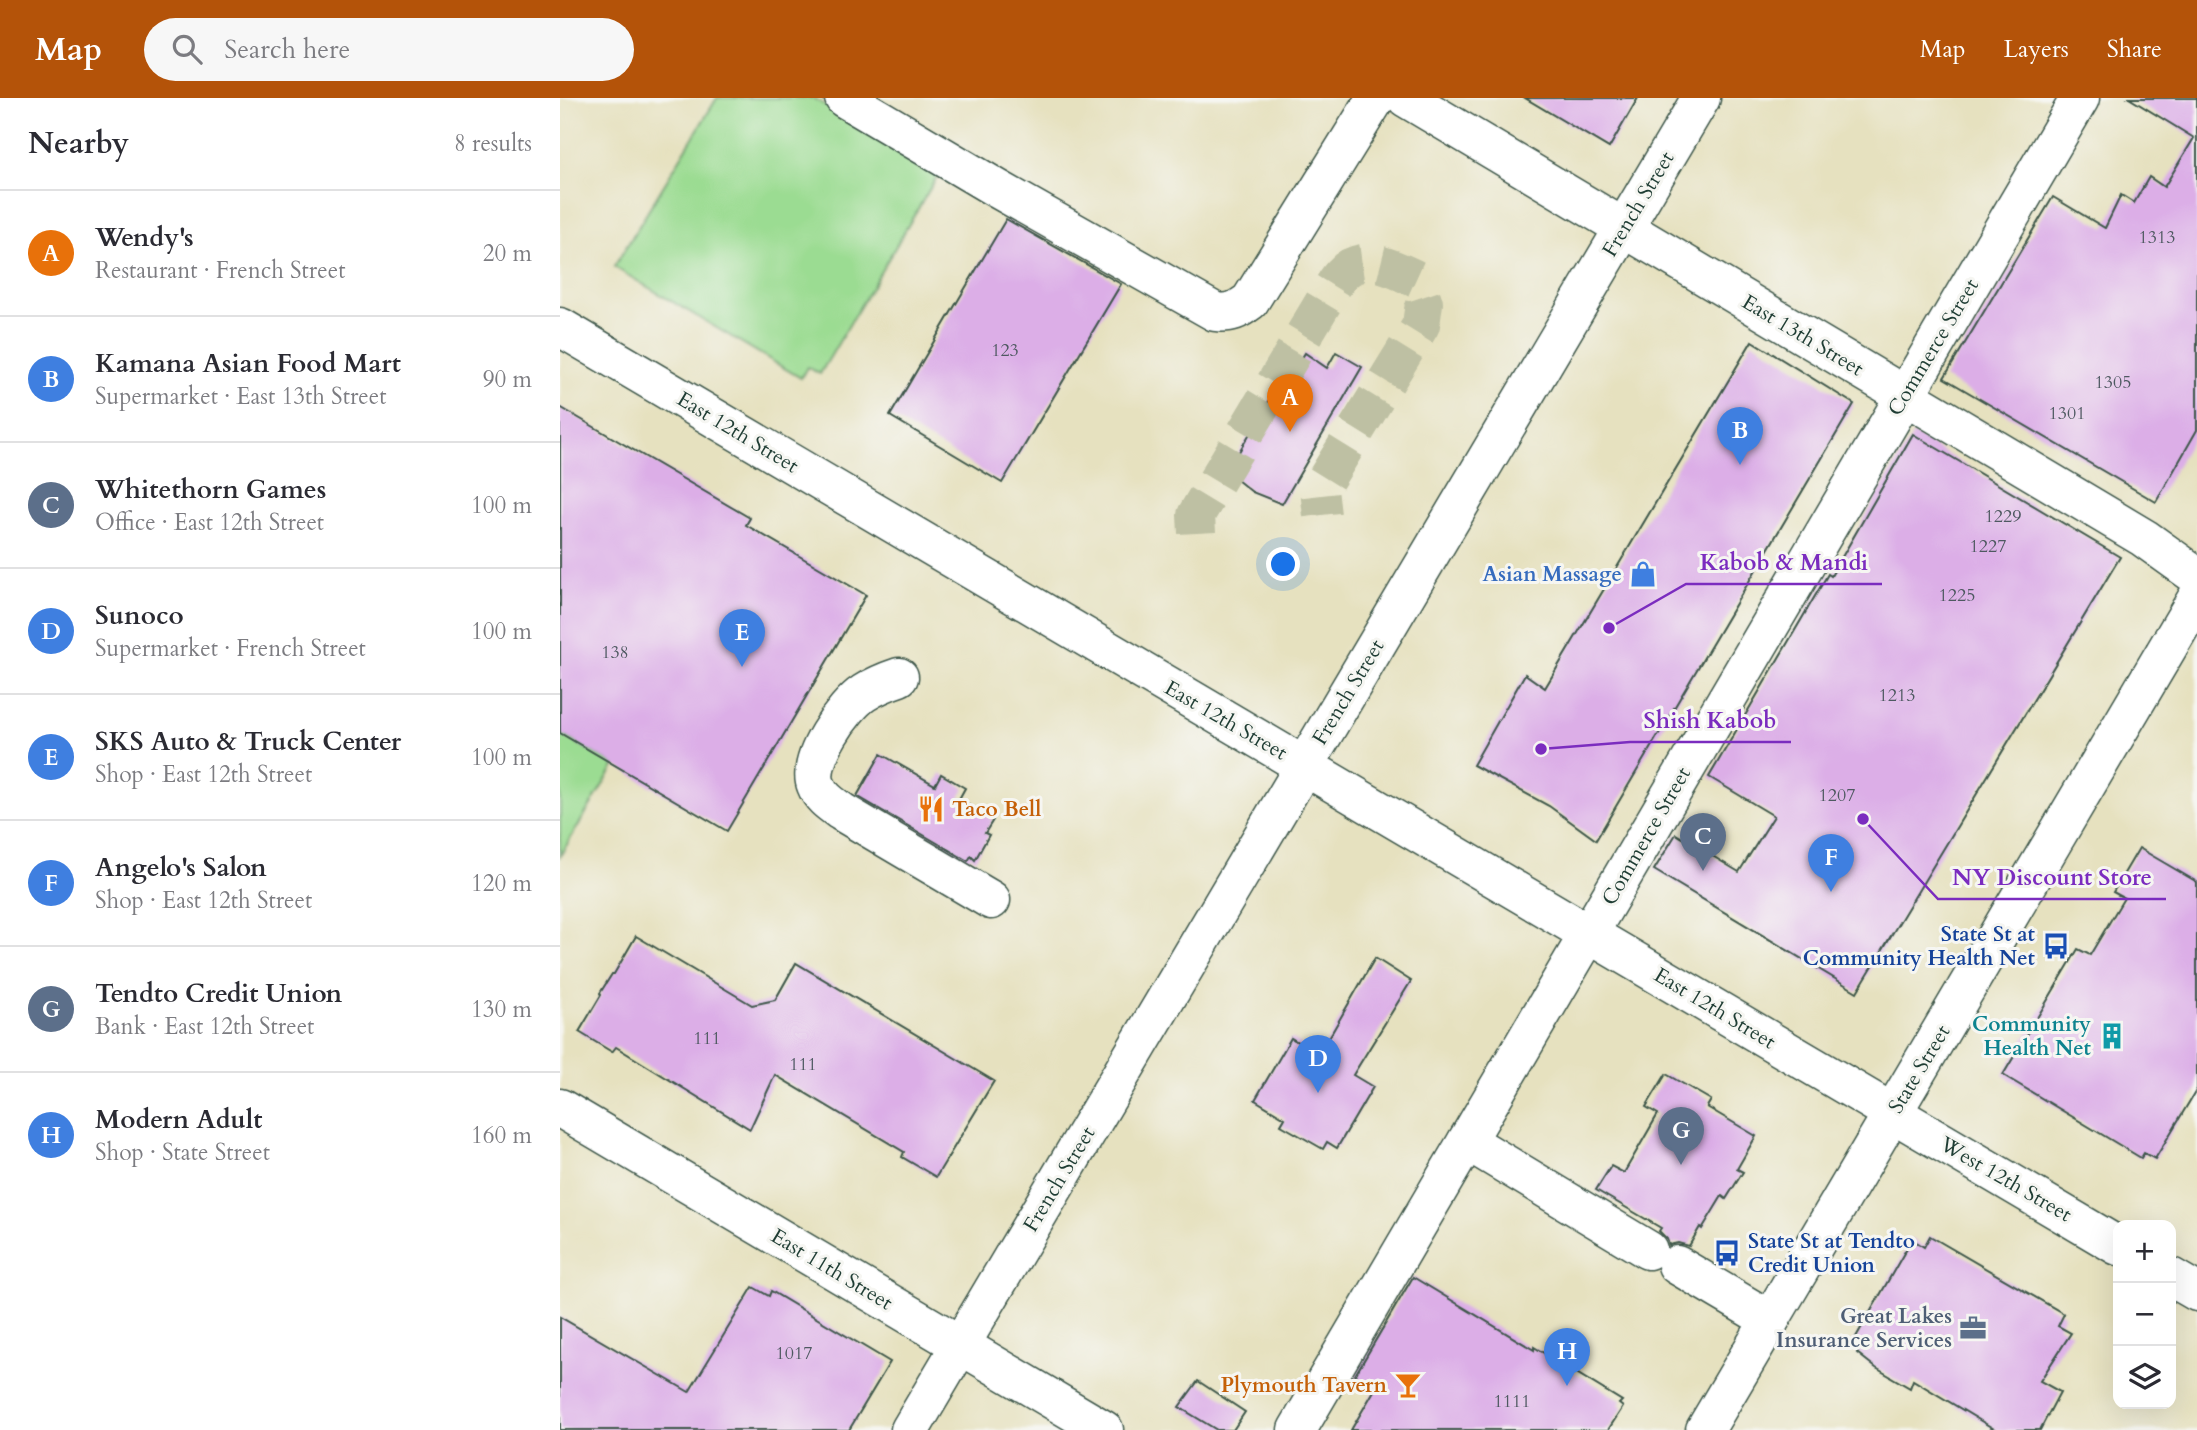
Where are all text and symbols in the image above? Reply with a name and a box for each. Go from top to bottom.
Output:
search box [144,18,634,81]
text: Map [35,27,102,72]
icon: search [168,30,206,68]
text: Search here [224,32,350,67]
text: Map [1920,33,1966,66]
text: Layers [2004,33,2069,66]
text: Share [2107,33,2162,66]
text: Nearby [28,123,129,164]
text: 8 results [454,128,532,159]
street label: French Street [1596,146,1682,262]
text: Wendy's [95,220,194,255]
house number: 1313 [2139,225,2175,250]
text: A [42,238,60,269]
text: 20 m [483,238,532,269]
text: Restaurant · French Street [95,255,345,286]
street label: Commerce Street [1881,273,1986,421]
street label: East 13th Street [1736,288,1869,383]
house number: 123 [991,338,1019,363]
text: Kamana Asian Food Mart [95,346,401,381]
text: B [43,364,59,395]
text: 90 m [483,364,532,395]
house number: 1305 [2095,370,2131,395]
pin: A [1267,374,1313,432]
text: Supermarket · East 13th Street [95,381,386,412]
street label: East 12th Street [671,385,804,480]
house number: 1301 [2049,401,2085,426]
pin: B [1717,407,1763,465]
text: Whitethorn Games [95,472,326,507]
text: C [42,490,60,521]
text: 100 m [471,490,532,521]
house number: 1229 [1985,504,2021,529]
text: Office · East 12th Street [95,507,324,538]
house number: 1227 [1970,534,2006,559]
callout: Kabob & Mandi [1686,540,1882,584]
your location [1266,547,1300,581]
text: Kabob & Mandi [1700,547,1868,578]
shop icon: Asian Massage [1628,559,1658,589]
place label: Asian Massage [1482,560,1622,589]
house number: 1225 [1939,583,1975,608]
text: Sunoco [95,598,184,633]
pin: E [719,609,765,667]
text: D [41,616,61,647]
text: 100 m [471,616,532,647]
text: Supermarket · French Street [95,633,366,664]
street label: French Street [1306,634,1392,750]
house number: 138 [601,640,629,665]
street label: East 12th Street [1159,674,1293,767]
house number: 1213 [1879,683,1915,708]
callout: Shish Kabob [1630,698,1791,742]
text: Shish Kabob [1644,705,1776,736]
text: SKS Auto & Truck Center [95,724,401,759]
text: E [44,742,58,773]
text: 100 m [471,742,532,773]
text: Shop · East 12th Street [95,759,312,790]
street label: Commerce Street [1595,761,1698,911]
house number: 1207 [1819,783,1855,808]
restaurant icon: Taco Bell [916,794,946,824]
place label: Taco Bell [952,795,1041,824]
pin: C [1680,813,1726,871]
pin: F [1808,834,1854,892]
text: Angelo's Salon [95,850,267,885]
callout: NY Discount Store [1938,855,2166,899]
text: NY Discount Store [1952,862,2152,893]
text: F [44,868,58,899]
text: 120 m [471,868,532,899]
text: Shop · East 12th Street [95,885,312,916]
place label: State St at Community Health Net [1803,920,2036,973]
bus stop icon: State St at Community Health Net [2041,931,2071,961]
street label: East 12th Street [1648,961,1781,1056]
text: Tendto Credit Union [95,976,342,1011]
text: G [42,994,60,1025]
text: 130 m [471,994,532,1025]
place label: Community Health Net [1972,1010,2092,1063]
text: Bank · East 12th Street [95,1011,314,1042]
street label: State Street [1882,1019,1957,1119]
building icon: Community Health Net [2097,1021,2127,1051]
house number: 111 [693,1026,721,1051]
pin: D [1295,1035,1341,1093]
house number: 111 [789,1052,817,1077]
text: Modern Adult [95,1102,263,1137]
pin: G [1658,1107,1704,1165]
text: H [41,1120,61,1151]
text: 160 m [471,1120,532,1151]
street label: French Street [1017,1121,1103,1237]
street label: West 12th Street [1934,1129,2077,1229]
text: Shop · State Street [95,1137,270,1168]
map controls [2113,1220,2176,1409]
button: + [2113,1220,2176,1283]
street label: East 11th Street [765,1222,898,1317]
place label: State St at Tendto Credit Union [1748,1227,1915,1280]
bus stop icon: State St at Tendto Credit Union [1712,1238,1742,1268]
button: − [2113,1283,2176,1346]
place label: Great Lakes Insurance Services [1776,1302,1952,1355]
office icon: Great Lakes Insurance Services [1958,1313,1988,1343]
pin: H [1544,1328,1590,1386]
house number: 1017 [776,1341,812,1366]
button: layers [2113,1346,2176,1409]
bar icon: Plymouth Tavern [1393,1370,1423,1400]
place label: Plymouth Tavern [1221,1371,1387,1400]
house number: 1111 [1494,1389,1530,1414]

